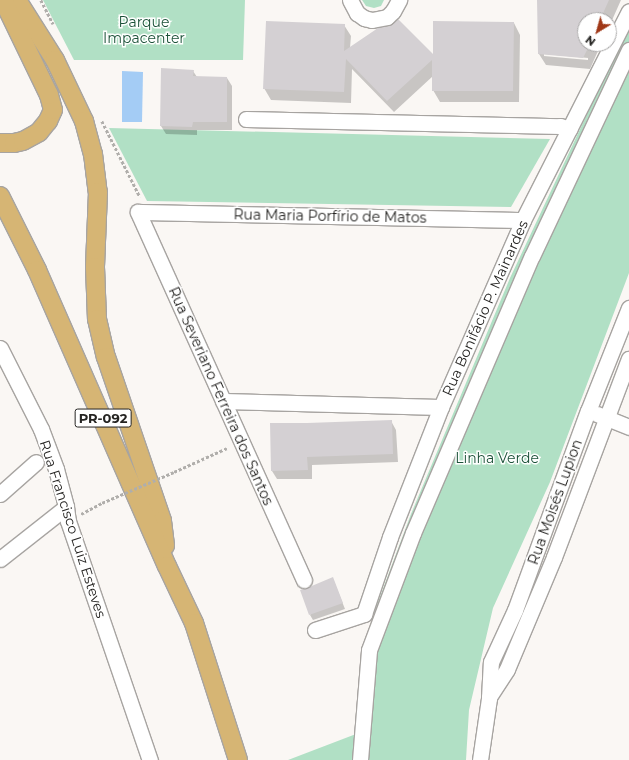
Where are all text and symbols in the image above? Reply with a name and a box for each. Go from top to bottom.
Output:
north arrow [577,12,617,52]
park label: Parque Impacenter [103,14,185,46]
text: N [583,33,598,49]
street label: Rua Maria Porfírio de Matos [233,206,427,226]
street label: Rua Bonifácio P. Mainardes [439,218,531,398]
street label: Rua Severiano Ferreira dos Santos [165,284,277,508]
road number: PR-092 [74,407,132,429]
street label: Rua Moisés Lupion [524,437,586,567]
street label: Rua Francisco Luiz Esteves [36,438,110,620]
park label: Linha Verde [455,450,539,466]

